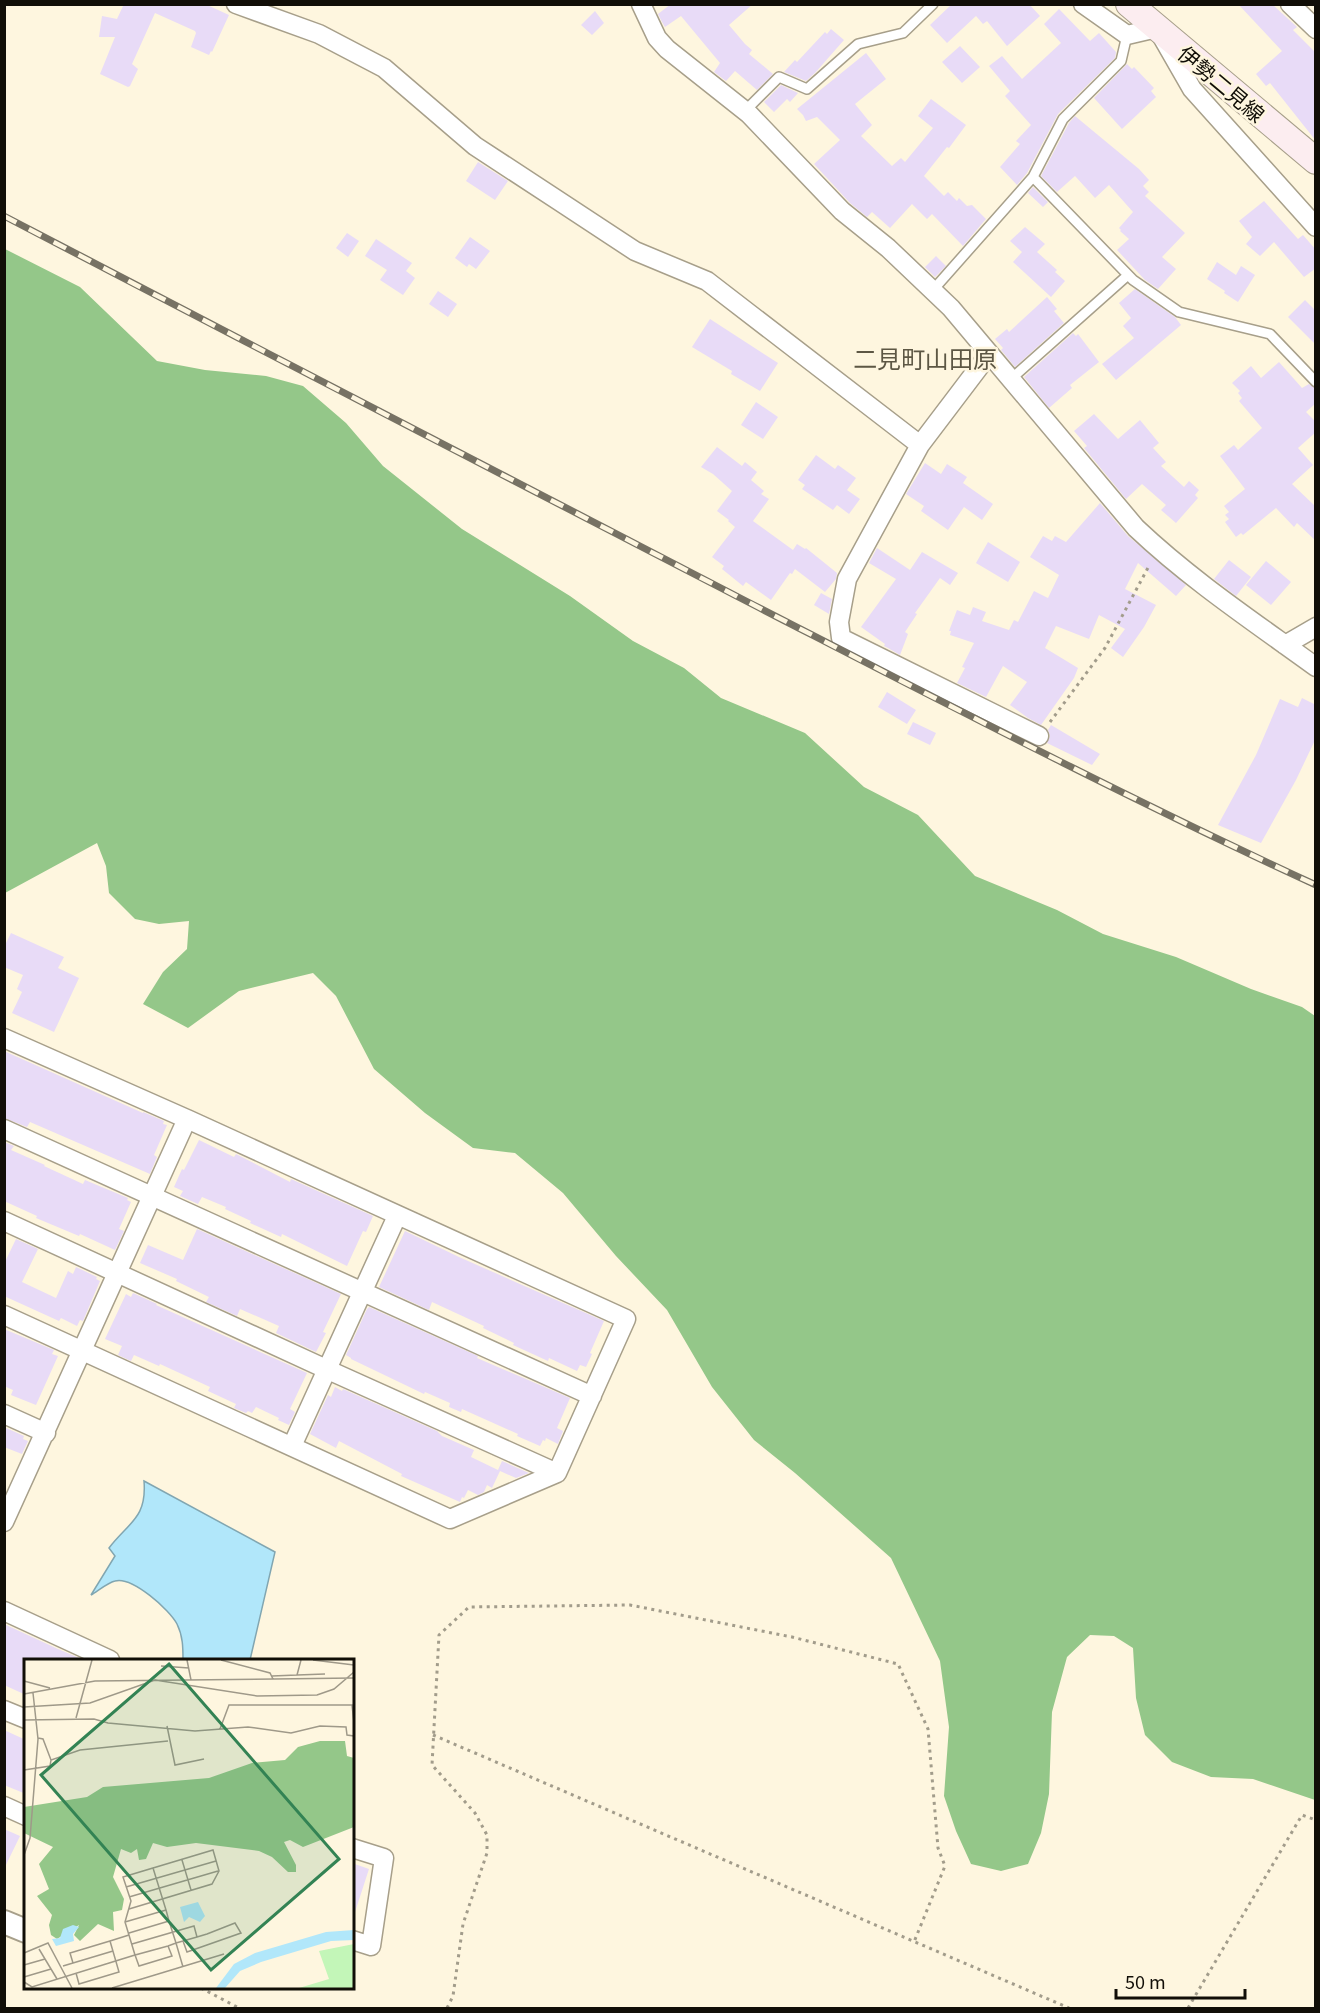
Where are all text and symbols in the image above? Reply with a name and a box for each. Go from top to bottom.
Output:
street label: 伊勢二見線 [1172,38,1272,128]
district label: 二見町山田原 [853,340,997,375]
inset map [24,1659,354,1989]
scale bar [1116,1962,1245,2000]
text: 50 m [1125,1968,1166,1994]

